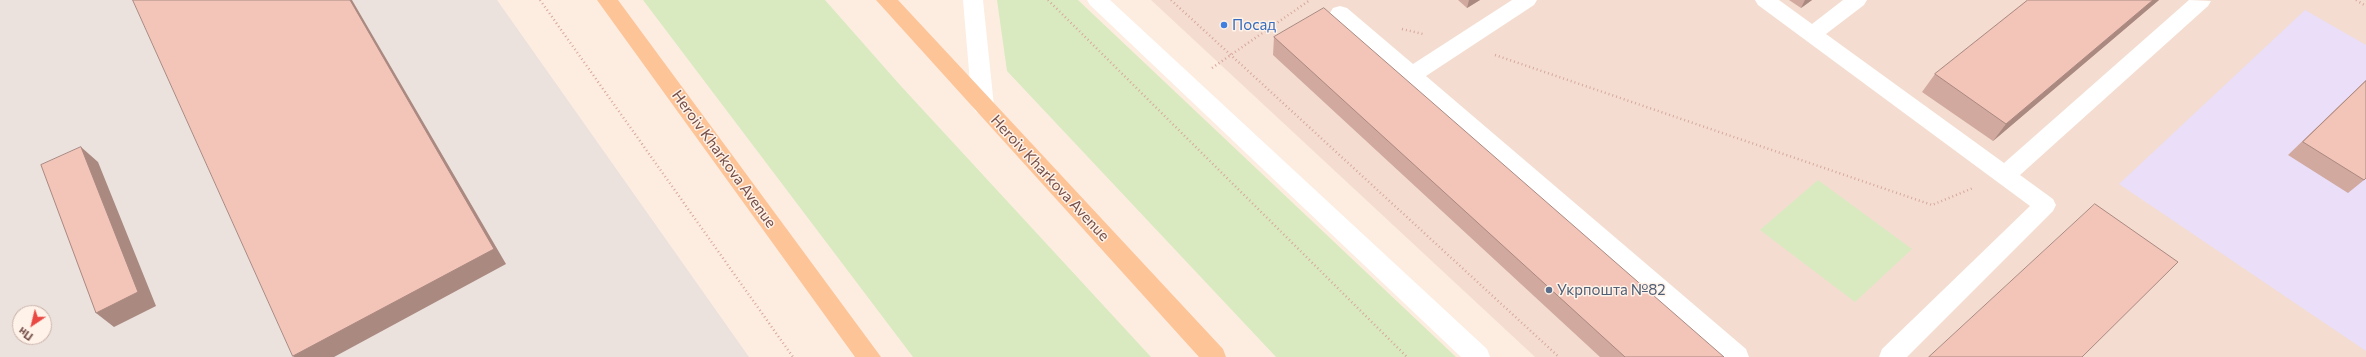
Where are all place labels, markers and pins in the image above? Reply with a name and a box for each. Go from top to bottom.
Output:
place label: Посад [1232,16,1276,34]
marker: Посад [1219,20,1229,30]
place label: Укрпошта №82 [1557,281,1666,299]
marker: Укрпошта №82 [1544,285,1554,295]

